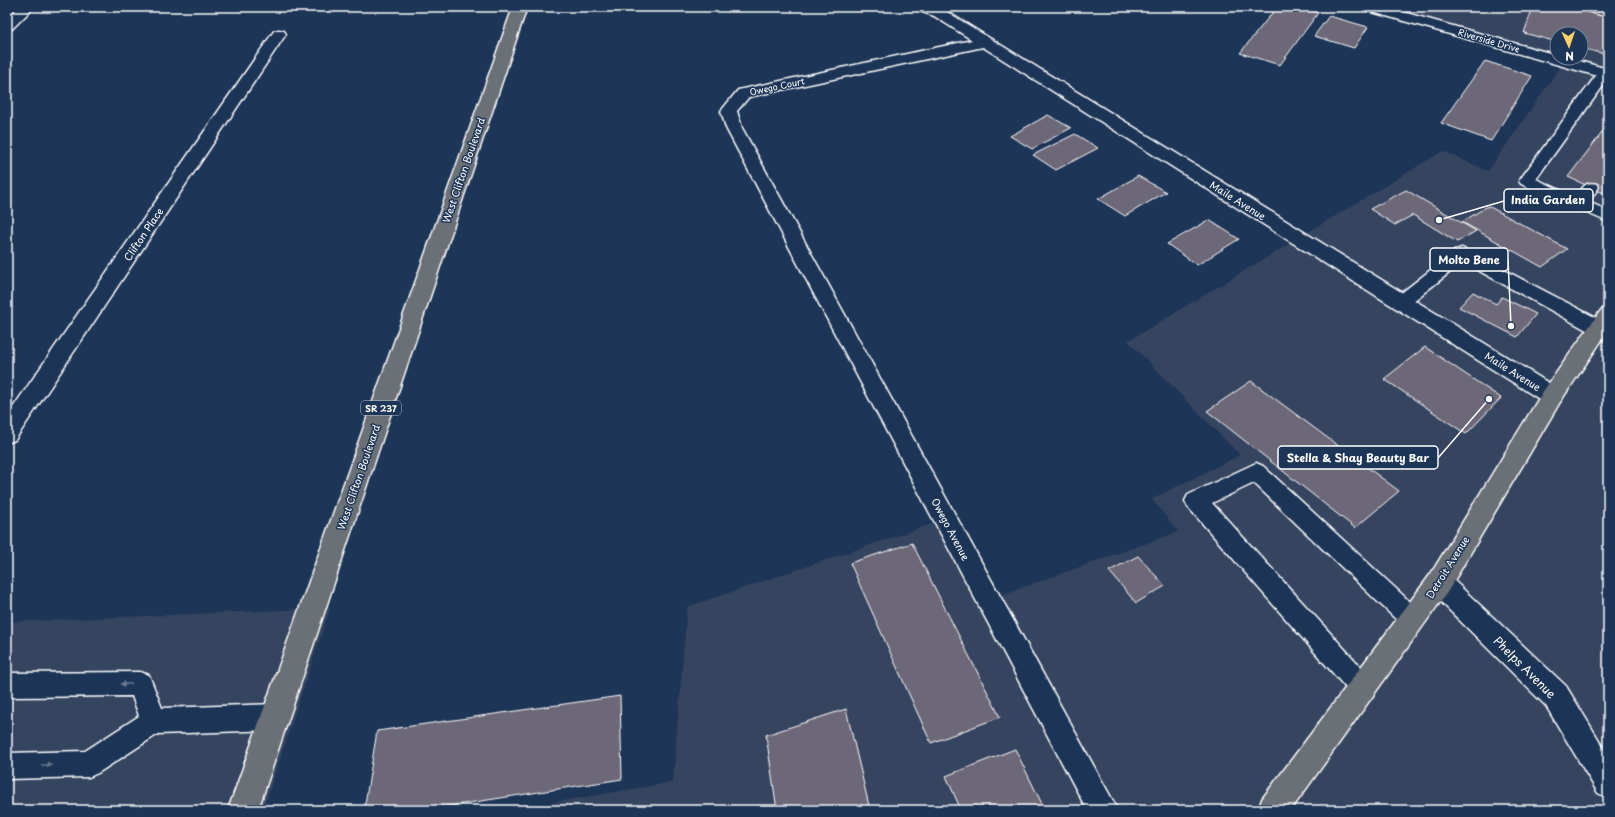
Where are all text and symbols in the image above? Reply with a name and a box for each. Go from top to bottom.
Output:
street label: Riverside Drive [1456,24,1522,56]
north arrow [1549,26,1589,66]
text: N [1564,48,1574,65]
street label: Owego Court [748,73,806,99]
street label: West Clifton Boulevard [438,115,488,225]
street label: Maile Avenue [1207,177,1269,223]
callout: India Garden [1504,189,1593,212]
text: India Garden [1511,191,1585,208]
street label: Clifton Place [120,204,166,264]
callout: Molto Bene [1430,248,1508,271]
text: Molto Bene [1438,251,1500,268]
street label: Maile Avenue [1482,348,1544,394]
road number: SR 237 [361,401,401,415]
street label: West Clifton Boulevard [333,422,383,532]
callout: Stella & Shay Beauty Bar [1278,446,1438,469]
text: Stella & Shay Beauty Bar [1287,449,1430,466]
street label: Owego Avenue [928,495,974,563]
street label: Detroit Avenue [1422,532,1473,601]
street label: Phelps Avenue [1490,632,1561,703]
one-way arrow [119,681,132,687]
one-way arrow [40,762,53,768]

